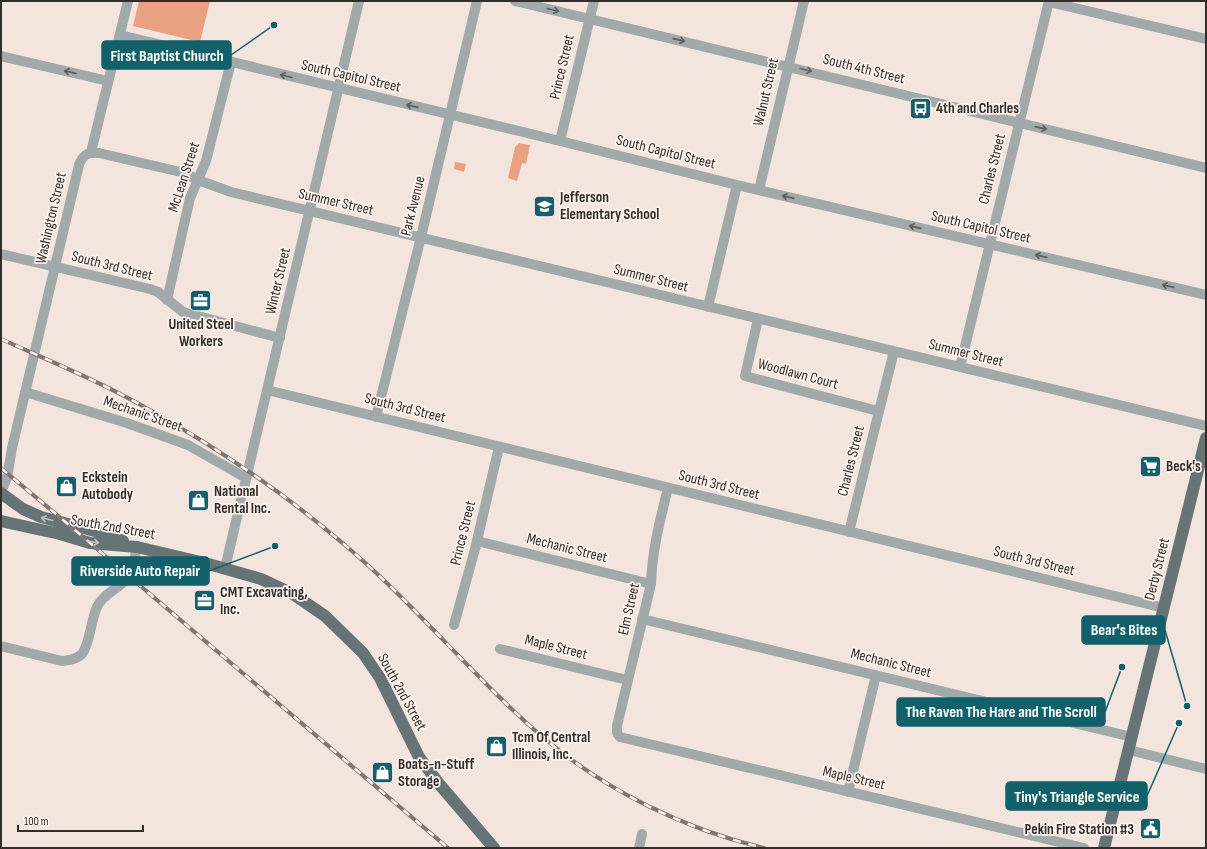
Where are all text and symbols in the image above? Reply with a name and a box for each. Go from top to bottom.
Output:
one-way arrow [546,7,559,14]
street label: Prince Street [545,32,579,101]
one-way arrow [672,37,685,45]
callout: First Baptist Church [102,41,231,69]
text: First Baptist Church [110,47,224,66]
street label: South 4th Street [821,50,907,88]
street label: South Capitol Street [299,55,403,97]
street label: Walnut Street [749,56,783,128]
one-way arrow [799,67,812,75]
one-way arrow [64,68,77,76]
one-way arrow [280,72,293,79]
bus stop icon: 4th and Charles [907,95,933,121]
place label: 4th and Charles [936,99,1019,118]
one-way arrow [406,102,419,109]
one-way arrow [1034,125,1047,132]
street label: South Capitol Street [614,130,718,174]
street label: Charles Street [974,131,1010,206]
street label: McLean Street [164,139,204,214]
street label: Washington Street [31,170,71,266]
street label: Park Avenue [396,174,430,238]
street label: Summer Street [297,184,376,220]
place label: Jefferson Elementary School [559,188,659,224]
school or university icon: Jefferson Elementary School [532,193,558,219]
one-way arrow [782,193,795,200]
street label: South Capitol Street [929,206,1033,248]
one-way arrow [909,222,922,230]
street label: Winter Street [261,245,295,316]
street label: South 3rd Street [69,247,155,285]
one-way arrow [1035,252,1048,260]
street label: Summer Street [612,260,691,297]
one-way arrow [1162,282,1175,289]
office icon: United Steel Workers [188,288,214,314]
place label: United Steel Workers [168,315,234,351]
street label: Summer Street [927,335,1006,372]
street label: Woodlawn Court [756,354,841,394]
street label: South 3rd Street [362,389,448,427]
street label: Mechanic Street [101,392,185,437]
street label: Charles Street [833,423,869,498]
supermarket icon: Beck's [1137,453,1163,479]
place label: Beck's [1166,457,1201,476]
street label: South 3rd Street [676,466,762,504]
place label: Eckstein Autobody [81,468,134,504]
shop icon: Eckstein Autobody [53,473,79,499]
place label: National Rental Inc. [214,482,271,518]
shop icon: National Rental Inc. [186,487,212,513]
street label: Prince Street [446,498,480,567]
street label: South 2nd Street [69,510,157,544]
one-way arrow [40,515,53,522]
street label: Mechanic Street [525,529,610,567]
street label: Derby Street [1140,535,1174,602]
one-way arrow [87,539,100,546]
street label: South 3rd Street [991,542,1077,580]
callout: Riverside Auto Repair [72,557,209,585]
text: Riverside Auto Repair [80,562,200,581]
street label: Elm Street [614,581,644,637]
place label: CMT Excavating, Inc. [220,583,308,619]
office icon: CMT Excavating, Inc. [192,588,218,614]
callout: Bear's Bites [1082,616,1165,644]
text: Bear's Bites [1091,621,1157,640]
street label: Maple Street [523,630,590,664]
street label: Mechanic Street [849,644,934,682]
street label: South 2nd Street [373,650,431,734]
callout: The Raven The Hare and The Scroll [897,698,1105,726]
text: The Raven The Hare and The Scroll [905,703,1097,722]
place label: Tcm Of Central Illinois, Inc. [512,728,590,764]
shop icon: Tcm Of Central Illinois, Inc. [484,733,510,759]
place label: Boats-n-Stuff Storage [398,755,475,791]
shop icon: Boats-n-Stuff Storage [369,760,395,786]
street label: Maple Street [821,762,888,795]
callout: Tiny's Triangle Service [1006,782,1147,810]
text: Tiny's Triangle Service [1014,788,1140,807]
scale bar [18,807,143,833]
text: 100 m [24,814,49,829]
public building icon: Pekin Fire Station #3 [1137,816,1163,842]
place label: Pekin Fire Station #3 [1024,820,1134,839]

